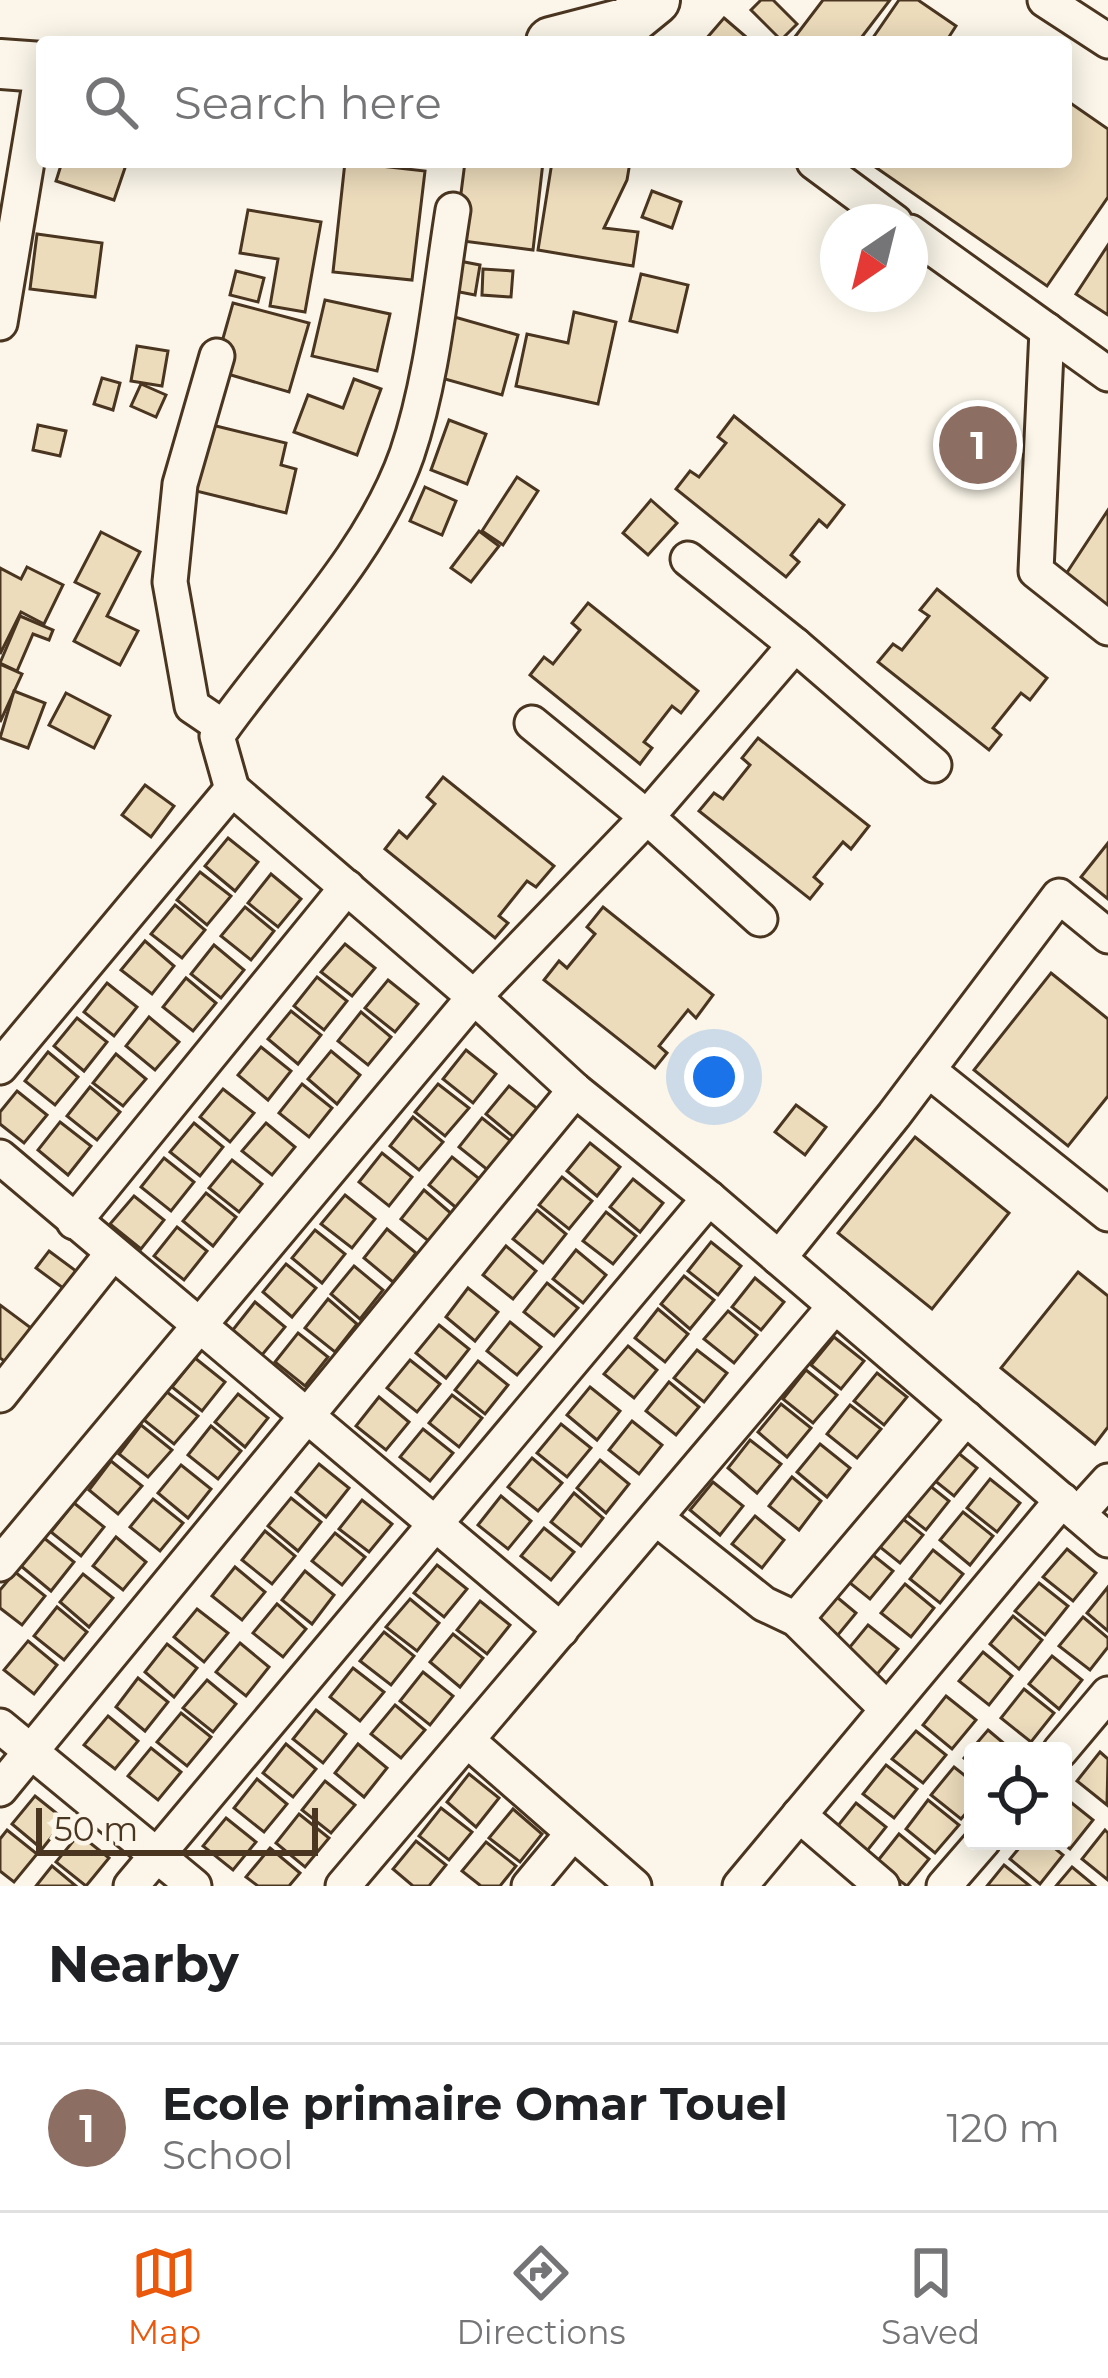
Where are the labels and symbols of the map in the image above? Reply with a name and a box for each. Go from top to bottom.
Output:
north arrow [820,204,928,312]
pin: 1 [939,400,1017,490]
your location [684,1047,744,1107]
scale bar [36,1802,318,1855]

